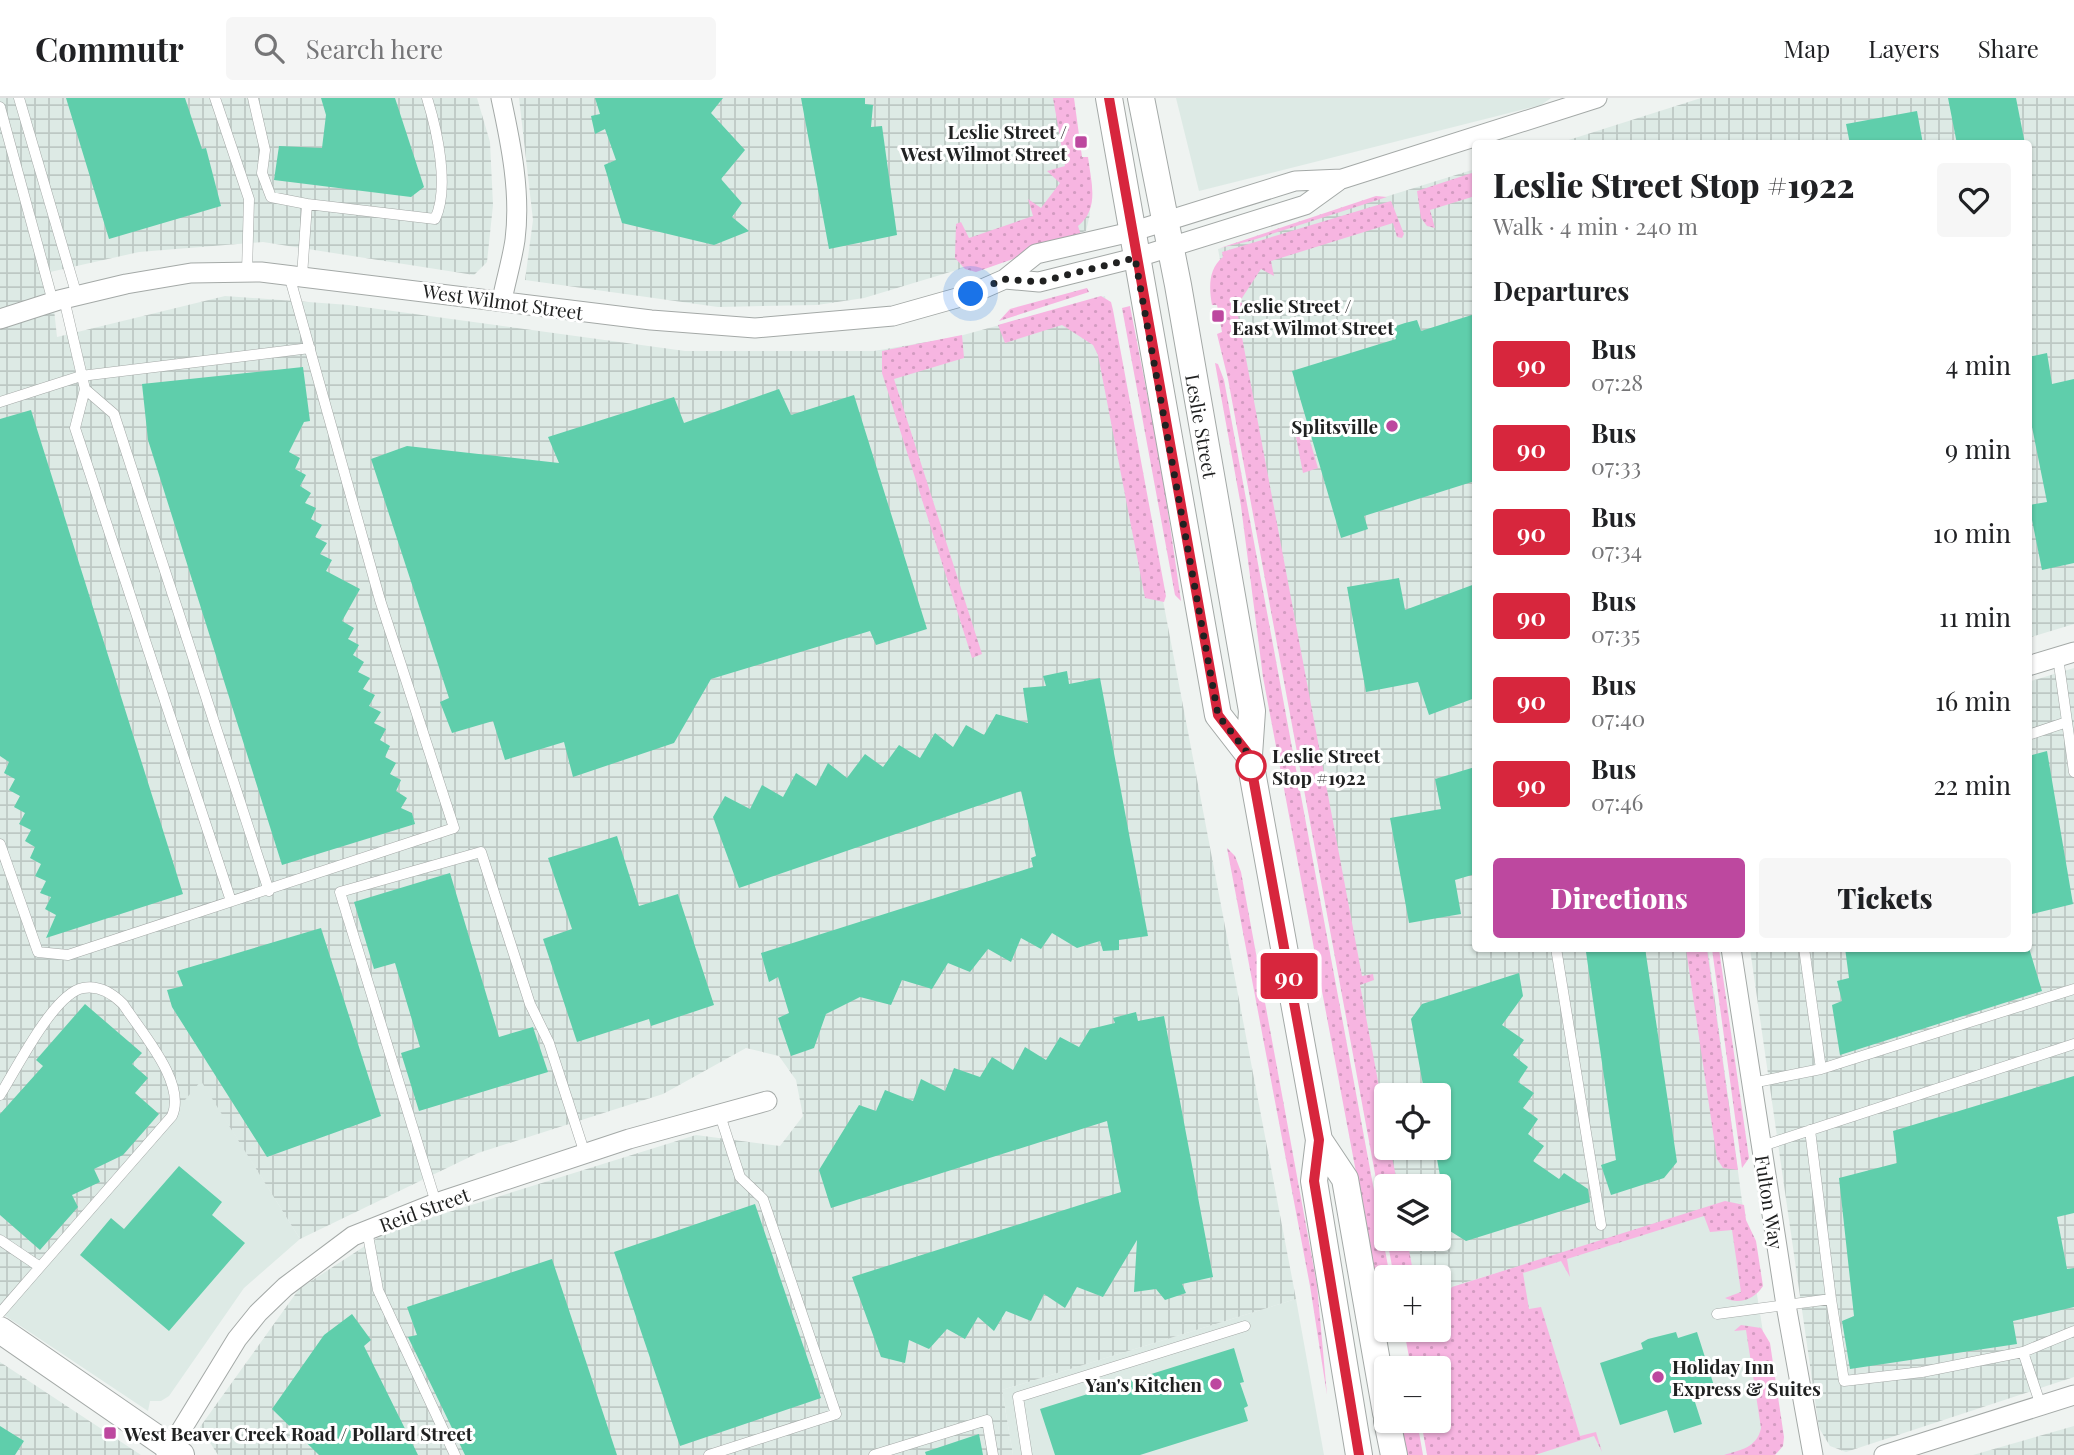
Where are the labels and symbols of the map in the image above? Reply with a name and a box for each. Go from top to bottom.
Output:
place label: Leslie Street / West Wilmot Street [899,118,1067,166]
marker: Leslie Street / West Wilmot Street [1073,134,1089,150]
your location [953,276,988,311]
street label: West Wilmot Street [420,277,585,325]
place label: Leslie Street / East Wilmot Street [1232,292,1394,340]
marker: Leslie Street / East Wilmot Street [1210,308,1226,324]
street label: Leslie Street [1180,372,1224,481]
place label: Splitsville [1291,413,1378,439]
marker: Splitsville [1384,418,1400,434]
place label: Leslie Street Stop #1922 [1272,742,1380,790]
marker: Leslie Street Stop #1922 [1236,751,1266,781]
line badge: 90 [1258,953,1320,999]
street label: Fulton Way [1750,1153,1790,1251]
street label: Reid Street [375,1181,473,1237]
place label: Holiday Inn Express & Suites [1672,1353,1821,1401]
marker: Holiday Inn Express & Suites [1650,1369,1666,1385]
place label: Yan's Kitchen [1084,1371,1202,1397]
marker: Yan's Kitchen [1208,1376,1224,1392]
place label: West Beaver Creek Road / Pollard Street [123,1420,473,1446]
marker: West Beaver Creek Road / Pollard Street [102,1425,118,1441]

